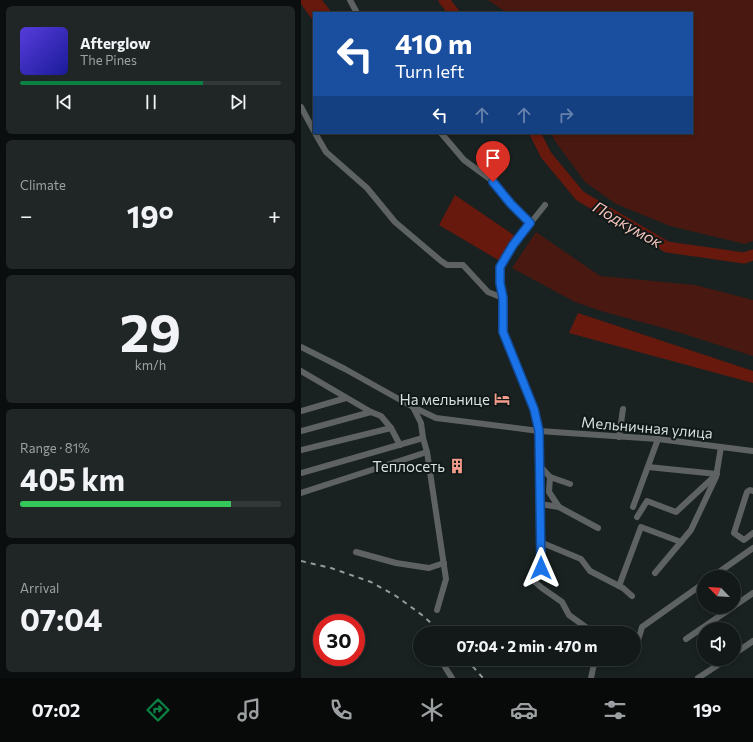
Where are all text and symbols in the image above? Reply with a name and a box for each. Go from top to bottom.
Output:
text: 410 m [395,26,472,60]
icon: left [329,28,381,80]
text: Afterglow [80,34,150,52]
text: The Pines [80,52,137,68]
text: Turn left [395,60,464,82]
icon: previous [53,91,75,113]
icon: pause [140,91,162,113]
icon: next [227,91,249,113]
icon: left [429,104,451,126]
icon: ahead [471,104,493,126]
icon: ahead [513,104,535,126]
icon: right [555,104,577,126]
pin [476,141,510,182]
icon: arrive [482,147,504,169]
text: Climate [20,177,66,193]
text: 19° [127,197,174,234]
water label: Подкумок [590,197,666,252]
text: − [20,202,33,229]
text: + [268,202,281,229]
text: 29 [120,299,181,363]
text: km/h [135,357,166,373]
place label: На мельнице [399,390,490,408]
hotel icon: На мельнице [493,390,511,408]
street label: Мельничная улица [581,412,713,442]
text: Range · 81% [20,440,90,456]
place label: Теплосеть [372,457,445,475]
building icon: Теплосеть [448,457,466,475]
text: 405 km [20,460,125,497]
position arrow [520,547,562,589]
north arrow [697,570,741,614]
map controls [697,570,741,666]
text: Arrival [20,580,59,596]
text: 07:04 [20,600,102,637]
speed limit sign: 30 [313,614,365,666]
button: sound [697,622,741,666]
text: 07:04 · 2 min · 470 m [457,637,597,655]
icon: directions [144,696,172,724]
icon: music [235,696,263,724]
icon: phone [327,696,355,724]
icon: climate [418,696,446,724]
icon: car [510,696,538,724]
icon: filters [601,696,629,724]
text: 07:02 [32,699,80,721]
text: 19° [693,699,721,721]

